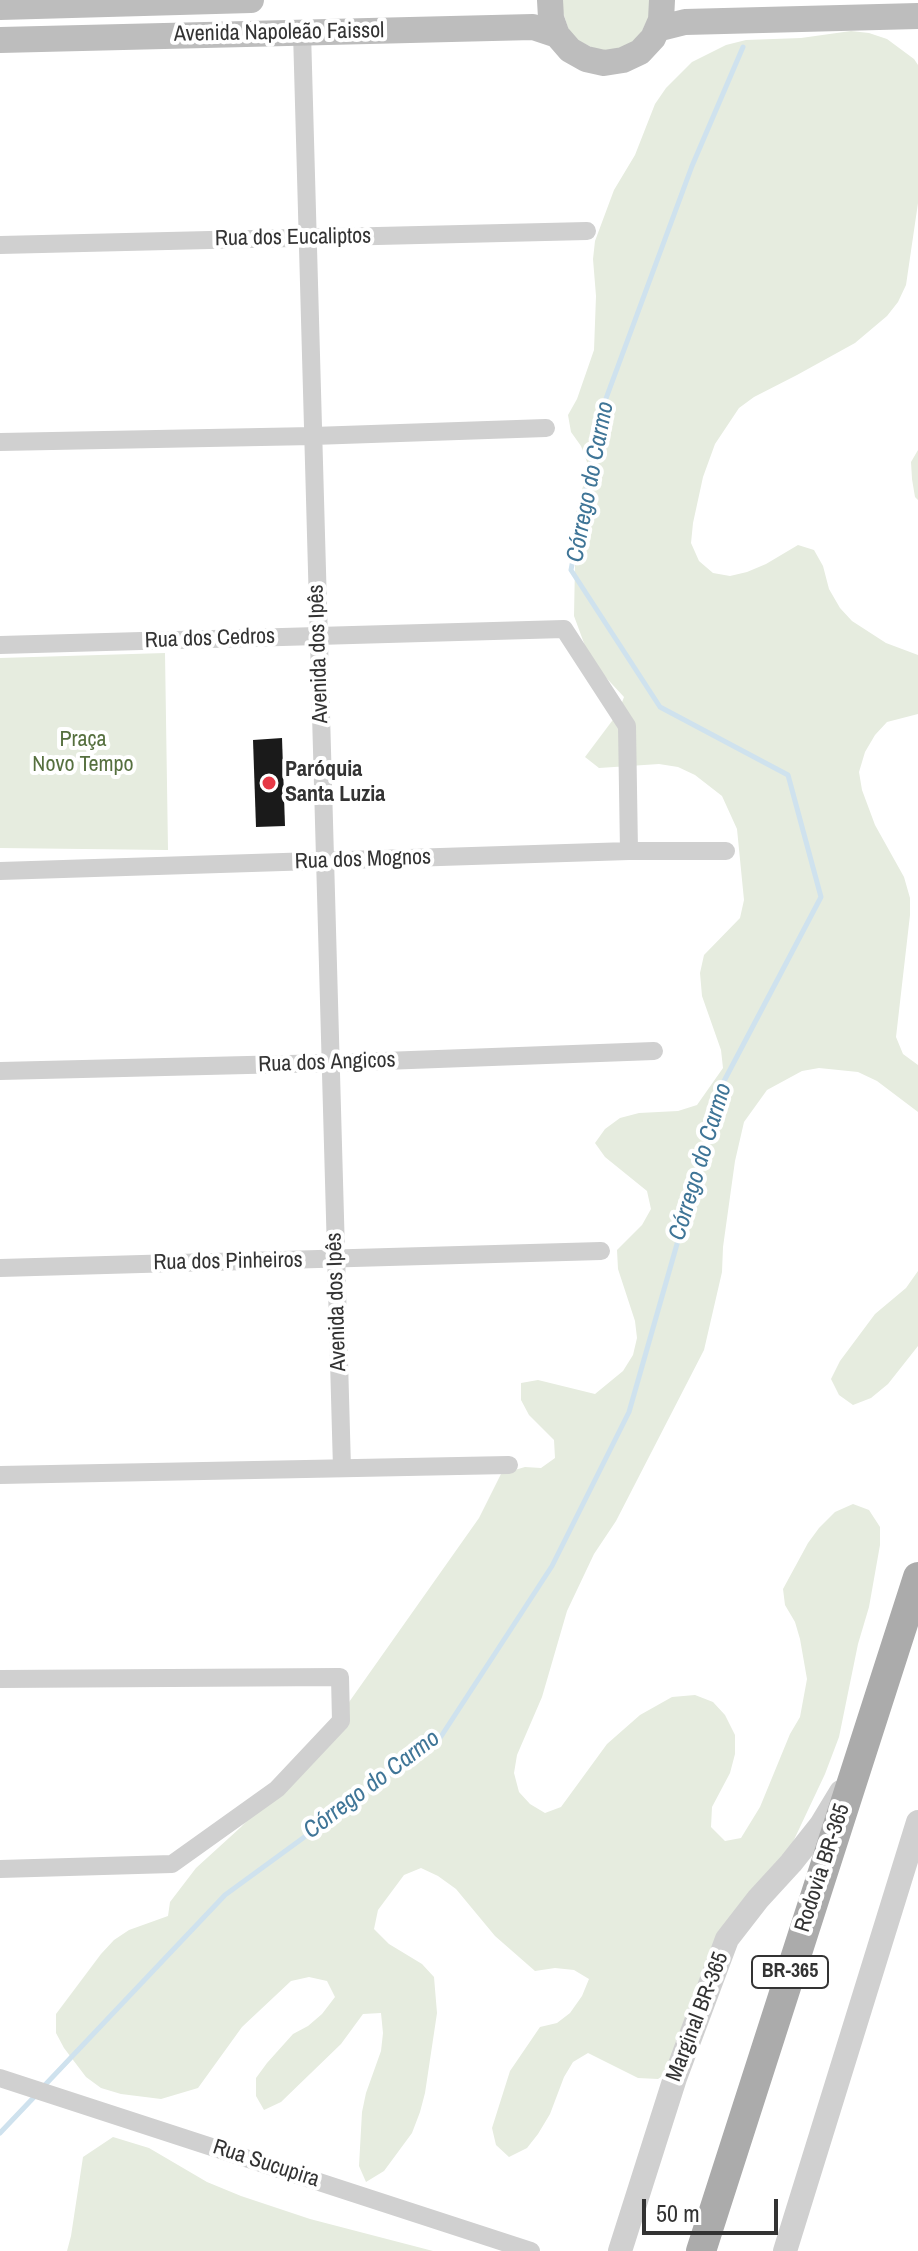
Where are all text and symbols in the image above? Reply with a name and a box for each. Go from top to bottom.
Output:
street label: Avenida Napoleão Faissol [174,18,384,48]
street label: Rua dos Eucaliptos [215,223,371,253]
water label: Córrego do Carmo [561,399,621,565]
street label: Avenida dos Ipês [303,584,335,724]
street label: Rua dos Cedros [144,624,276,654]
park label: Praça Novo Tempo [32,727,134,778]
place label: Paróquia Santa Luzia [285,757,385,808]
marker: Paróquia Santa Luzia [260,774,278,792]
street label: Rua dos Mognos [294,844,432,876]
street label: Rua dos Angicos [258,1047,396,1079]
water label: Córrego do Carmo [663,1080,739,1244]
street label: Avenida dos Ipês [321,1232,353,1372]
street label: Rua dos Pinheiros [153,1247,303,1277]
water label: Córrego do Carmo [298,1724,446,1846]
street label: Rodovia BR-365 [790,1801,856,1935]
street label: Marginal BR-365 [661,1949,735,2085]
road number: BR-365 [752,1956,828,1988]
street label: Rua Sucupira [209,2134,323,2194]
scale bar [646,2183,782,2233]
text: 50 m [656,2197,700,2229]

